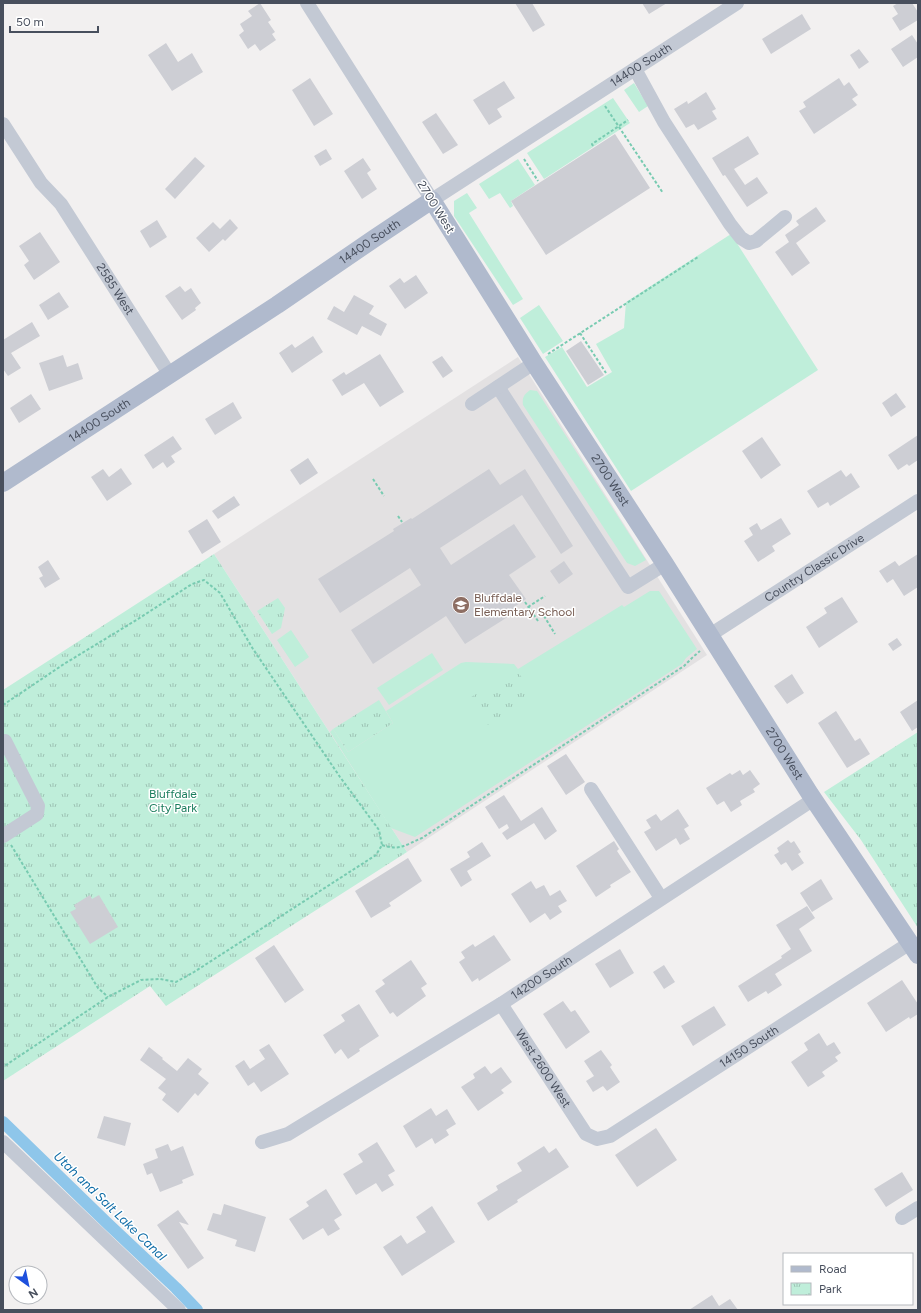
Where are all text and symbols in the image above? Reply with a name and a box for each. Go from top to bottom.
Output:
scale bar [10,8,98,34]
text: 50 m [16,15,44,29]
street label: 14400 South [607,40,675,90]
street label: 2700 West [414,178,458,236]
street label: 14400 South [337,216,403,267]
street label: 2585 West [94,261,137,318]
street label: 14400 South [66,395,133,445]
street label: 2700 West [588,451,633,509]
street label: Country Classic Drive [762,530,867,605]
place label: Bluffdale Elementary School [474,591,575,619]
school or university icon: Bluffdale Elementary School [451,595,471,615]
street label: 2700 West [763,725,806,783]
park label: Bluffdale City Park [149,787,197,815]
street label: 14200 South [508,952,575,1003]
street label: 14150 South [717,1022,781,1071]
street label: West 2600 West [513,1027,574,1110]
water label: Utah and Salt Lake Canal [51,1148,169,1264]
legend [783,1253,913,1305]
text: Road [819,1262,847,1276]
north arrow [8,1265,48,1305]
text: Park [819,1282,842,1296]
text: N [26,1285,40,1301]

